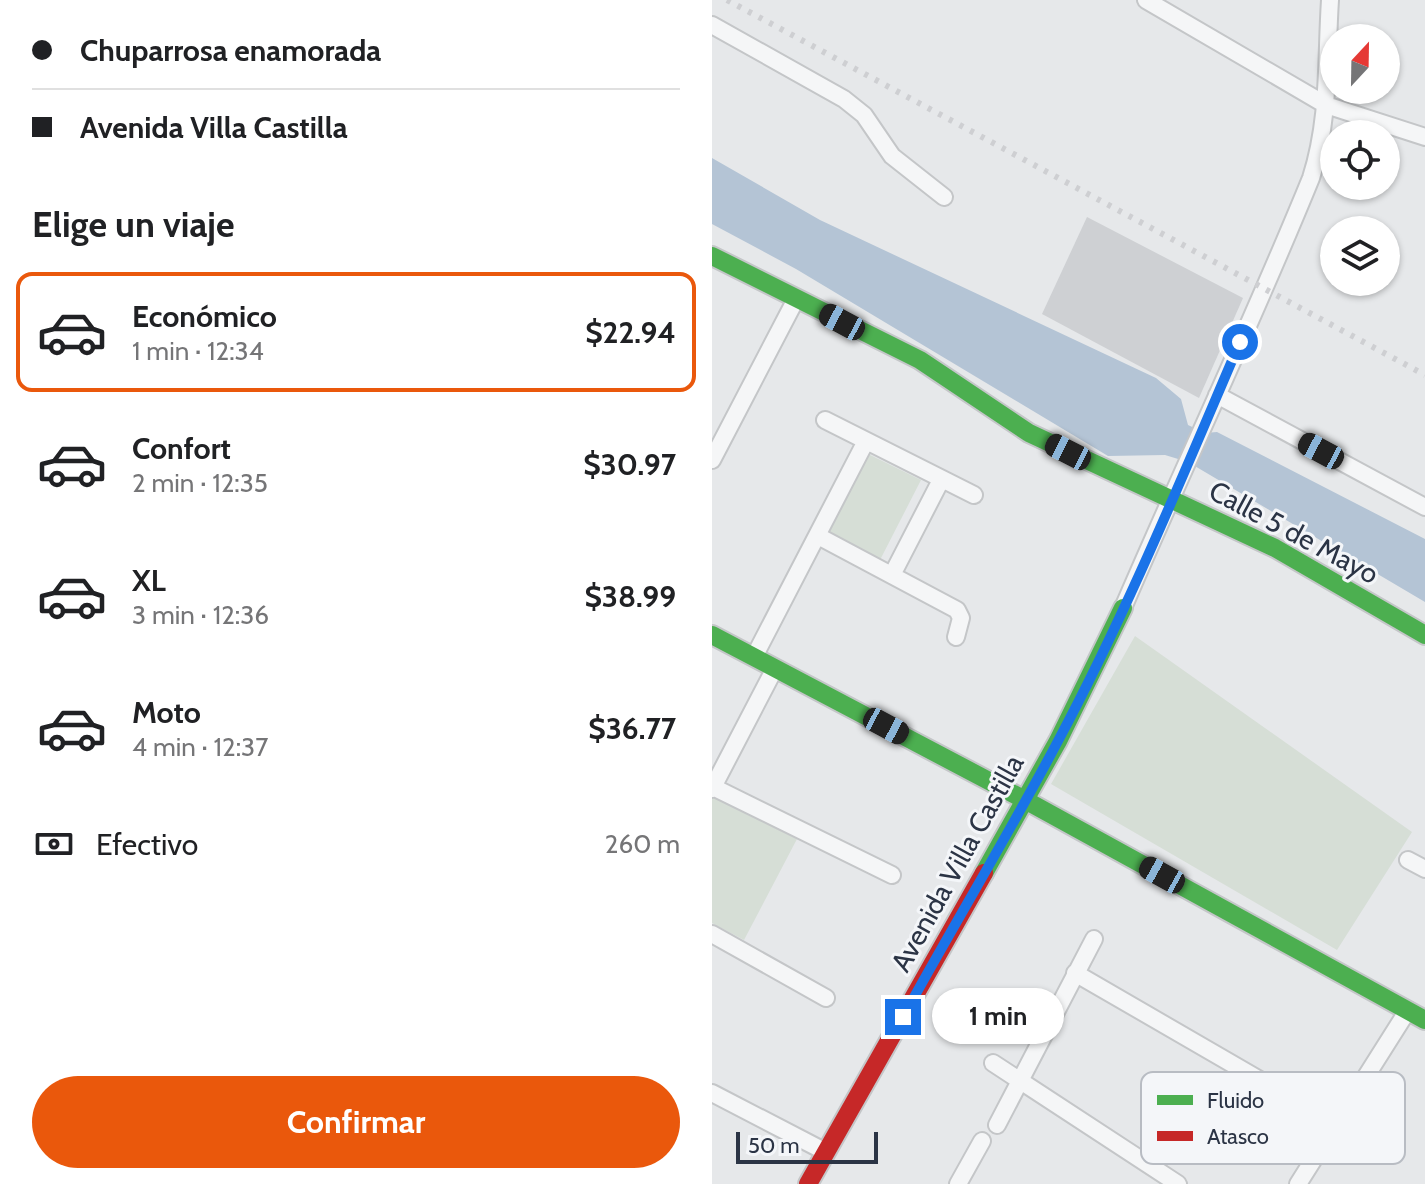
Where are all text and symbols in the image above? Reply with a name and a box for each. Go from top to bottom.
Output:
north arrow [1320,24,1400,104]
map controls [1320,24,1400,296]
text: Chuparrosa enamorada [80,32,381,69]
text: Avenida Villa Castilla [80,109,348,146]
button: locate [1320,120,1400,200]
text: Elige un viaje [32,202,235,246]
button: layers [1320,216,1400,296]
icon: car [36,296,108,368]
text: Económico [132,298,277,335]
car [815,300,869,344]
text: $22.94 [585,314,676,351]
route start [1222,324,1258,360]
text: 1 min · 12:34 [132,335,264,367]
icon: car [36,428,108,500]
car [1294,429,1348,473]
text: Confort [132,430,231,467]
car [1041,430,1095,474]
text: $30.97 [583,446,676,483]
text: 2 min · 12:35 [132,467,268,499]
street label: Calle 5 de Mayo [1204,473,1384,591]
icon: car [36,560,108,632]
text: XL [132,562,166,599]
text: $38.99 [584,578,676,615]
text: 3 min · 12:36 [132,599,269,631]
icon: car [36,692,108,764]
text: Moto [132,694,201,731]
car [859,704,913,748]
text: $36.77 [588,710,676,747]
text: 4 min · 12:37 [132,731,268,763]
street label: Avenida Villa Castilla [883,748,1031,977]
icon: cash [32,822,76,866]
text: Efectivo [96,826,198,863]
text: 260 m [605,828,680,860]
car [1135,853,1189,897]
callout: 1 min [931,989,1063,1045]
route end [885,999,921,1035]
text: 1 min [969,1000,1027,1032]
legend [1141,1072,1405,1164]
button: Confirmar [32,1076,680,1168]
text: Fluido [1207,1087,1264,1114]
text: Atasco [1207,1123,1269,1150]
scale bar [736,1128,878,1164]
text: 50 m [748,1132,800,1159]

